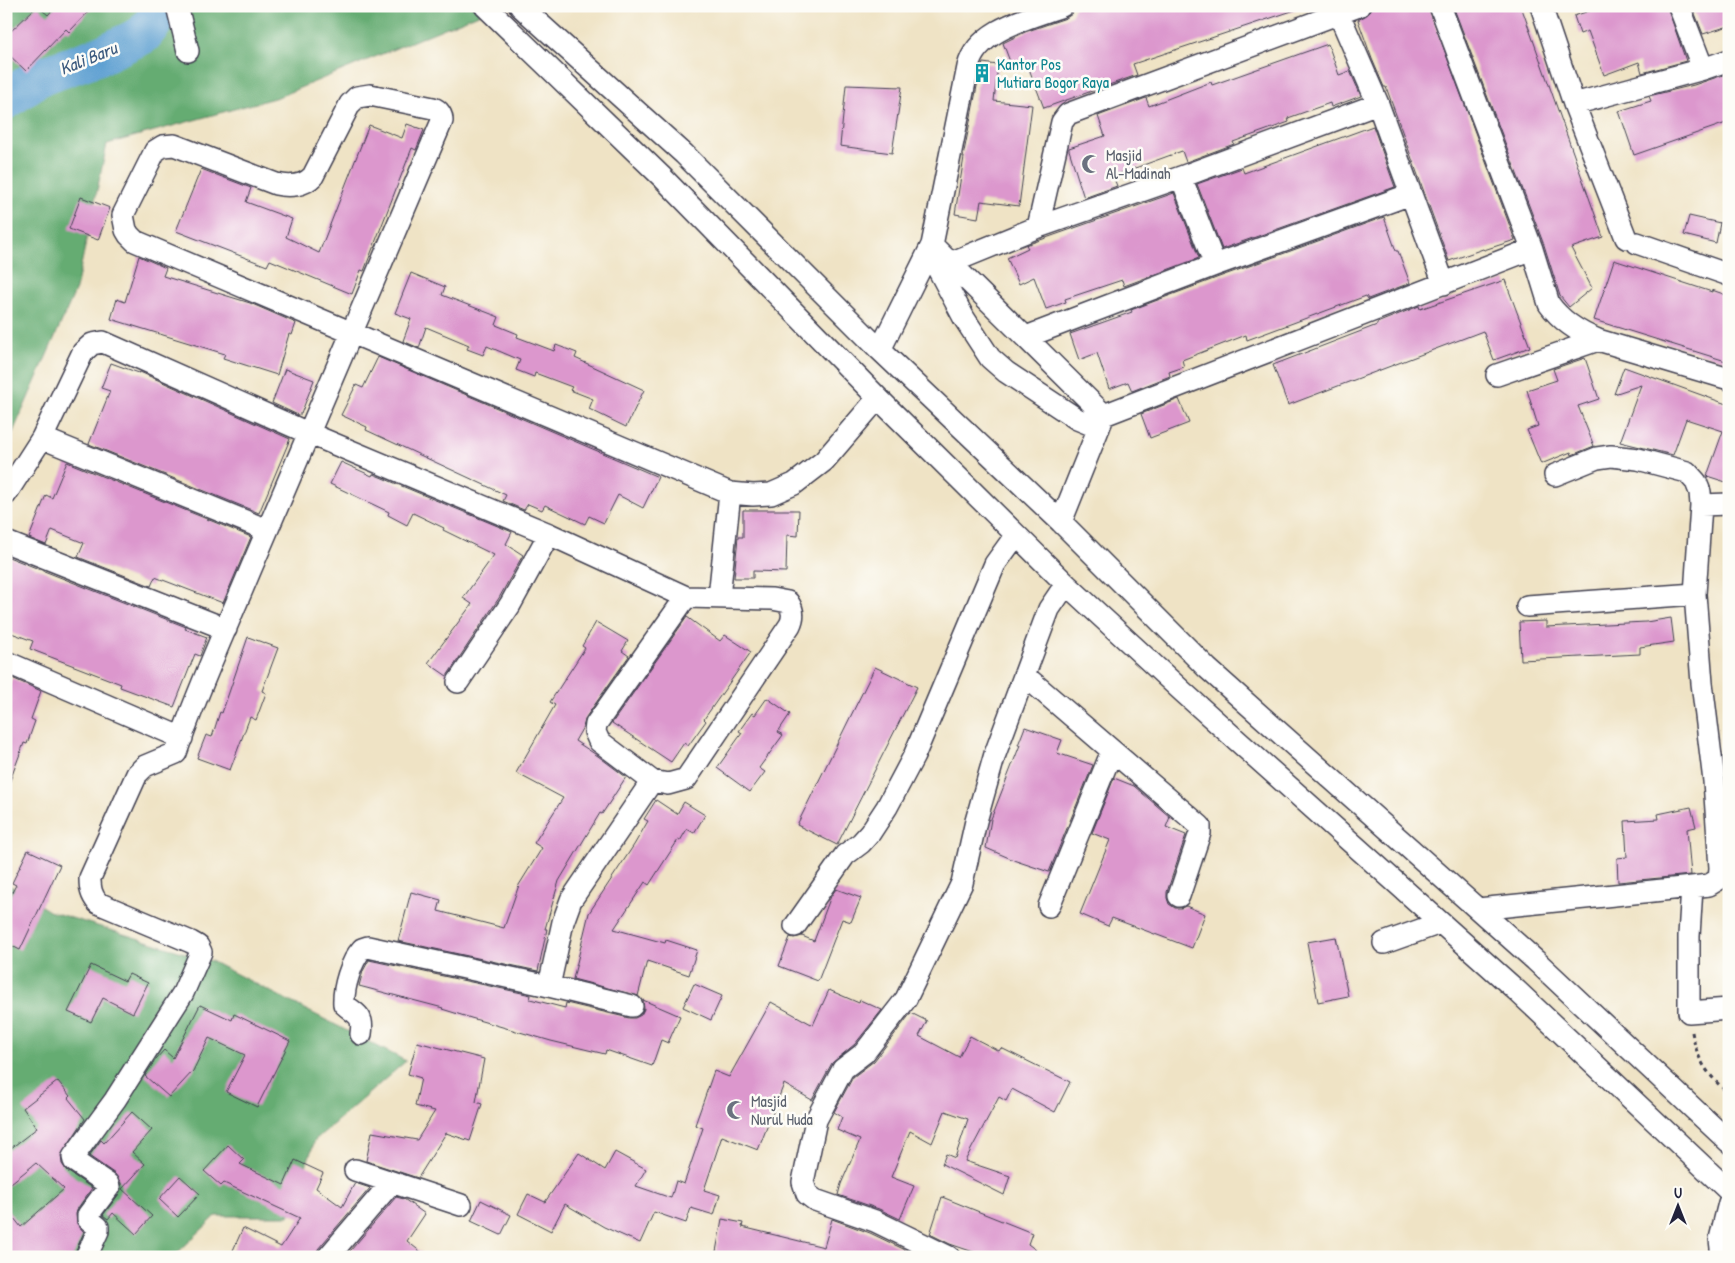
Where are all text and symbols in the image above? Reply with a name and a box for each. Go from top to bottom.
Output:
water label: Kali Baru [56,35,122,81]
place label: Kantor Pos Mutiara Bogor Raya [997,53,1109,93]
building icon: Kantor Pos Mutiara Bogor Raya [971,62,993,84]
place label: Masjid Al-Madinah [1106,144,1171,184]
mosque icon: Masjid Al-Madinah [1080,153,1102,175]
place label: Masjid Nurul Huda [751,1090,813,1130]
mosque icon: Masjid Nurul Huda [725,1099,747,1121]
north arrow [1652,1180,1702,1230]
text: U [1674,1183,1682,1202]

